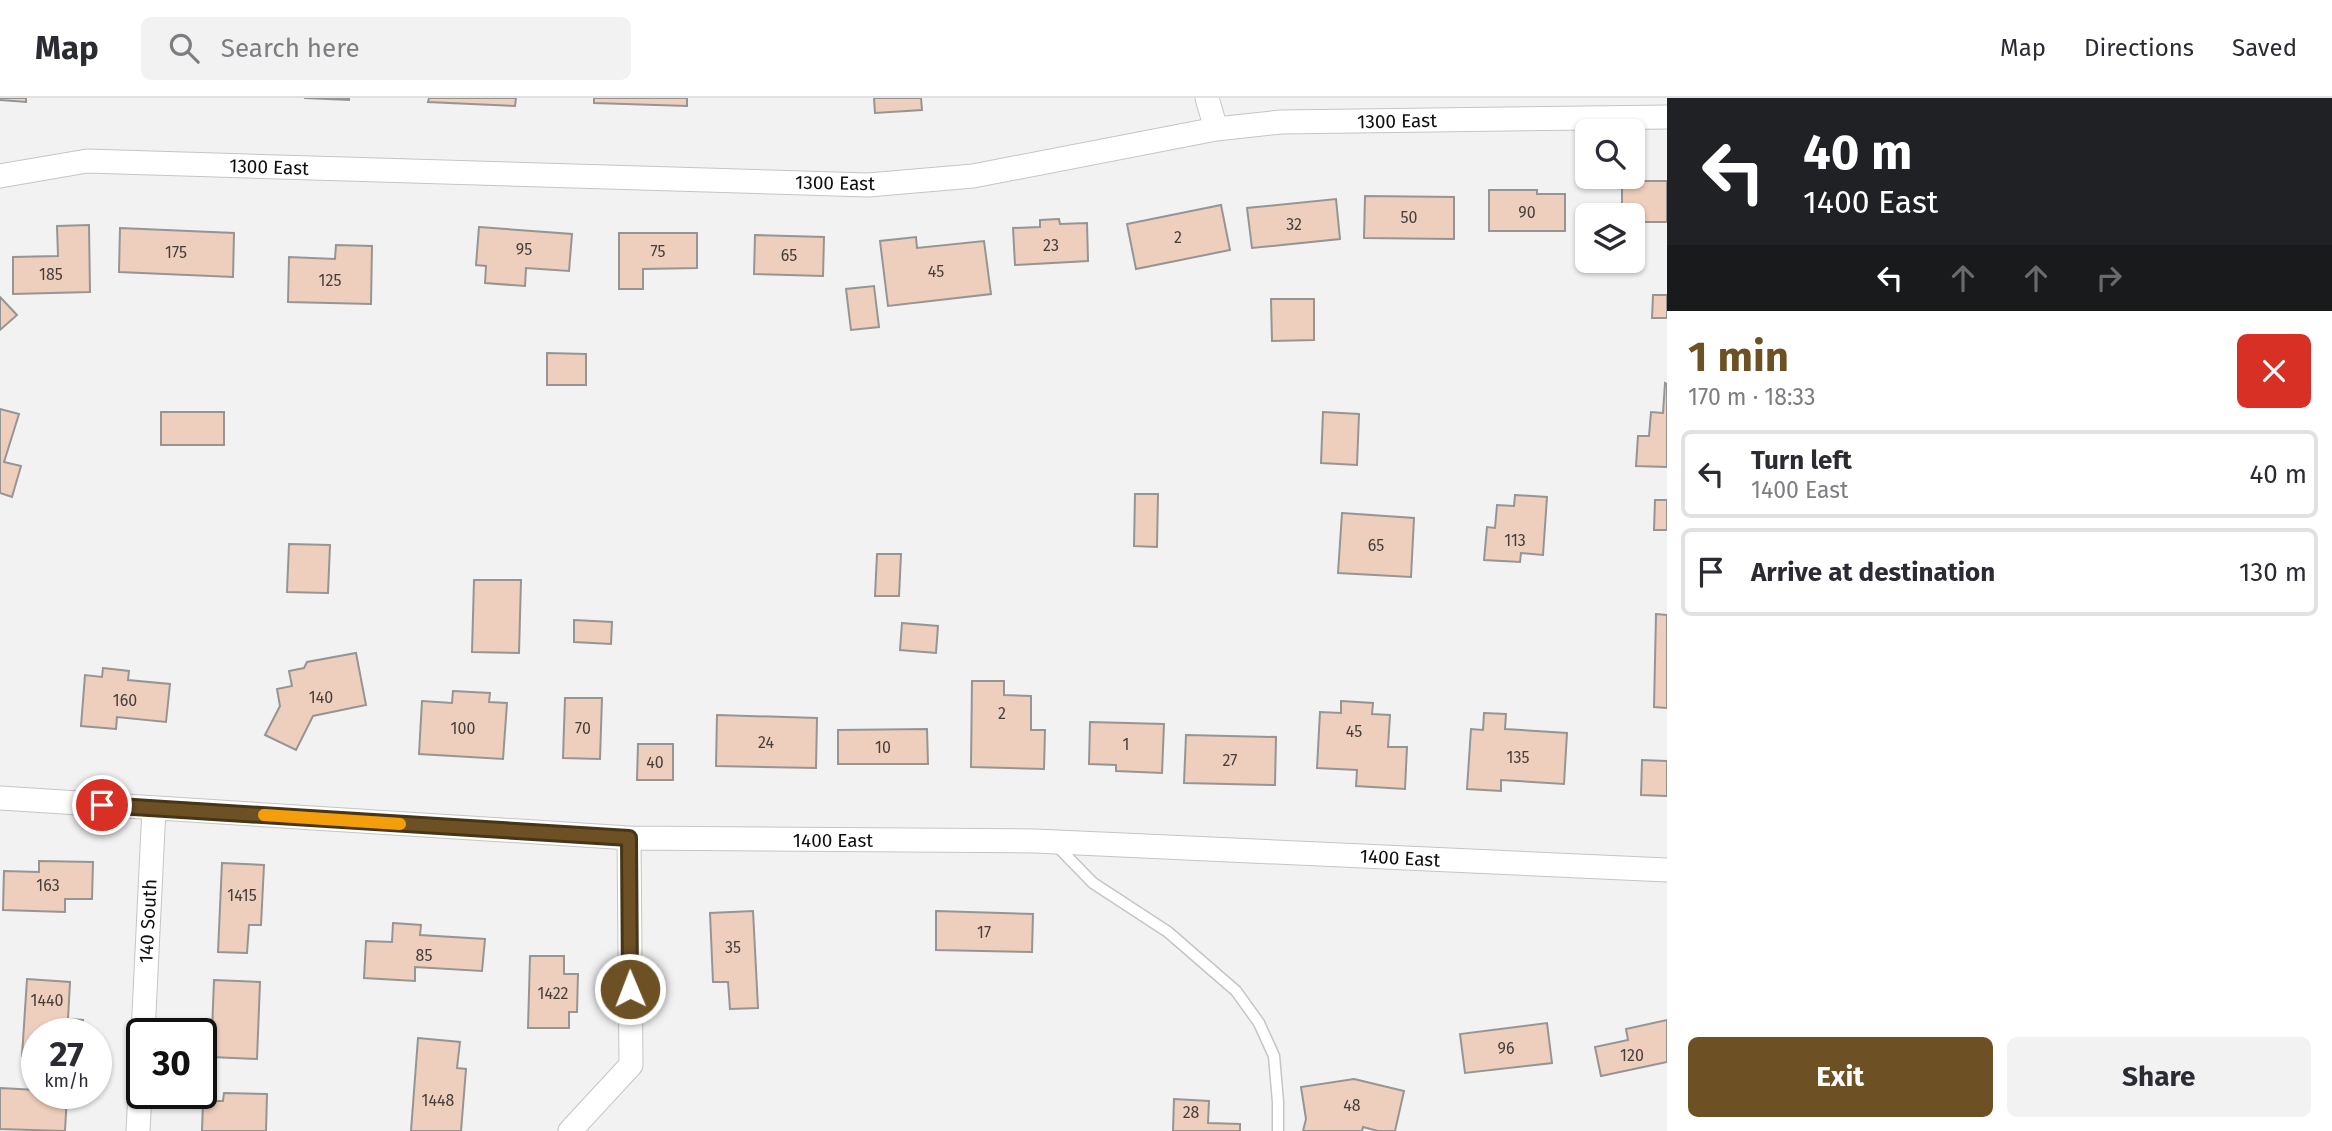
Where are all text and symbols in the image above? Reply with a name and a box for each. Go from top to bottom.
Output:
search box [141,17,631,80]
text: Map [35,28,99,68]
icon: search [165,29,203,67]
text: Search here [221,33,360,64]
text: Map [2000,34,2046,62]
text: Directions [2084,34,2194,62]
text: Saved [2232,34,2297,62]
street label: 1300 East [1357,109,1437,133]
map controls [1575,119,1645,273]
button: search [1575,119,1645,189]
text: 40 m [1803,123,1912,182]
icon: left [1688,126,1779,217]
street label: 1300 East [229,154,309,180]
street label: 1300 East [795,171,875,195]
text: 1400 East [1803,183,1938,221]
house number: 90 [1518,203,1536,222]
button: layers [1575,203,1645,273]
house number: 50 [1401,208,1418,227]
house number: 32 [1286,215,1302,234]
house number: 2 [1174,228,1182,247]
house number: 23 [1043,236,1059,255]
house number: 95 [516,240,532,259]
house number: 75 [651,242,665,261]
house number: 175 [165,243,187,262]
house number: 65 [781,246,797,265]
icon: left [1871,259,1909,297]
icon: ahead [1944,259,1982,297]
icon: ahead [2017,259,2055,297]
icon: right [2090,259,2128,297]
house number: 45 [928,262,944,281]
house number: 185 [39,265,63,284]
house number: 125 [319,271,341,290]
text: 1 min [1688,332,1789,382]
button: close [2237,334,2311,408]
text: 170 m · 18:33 [1688,383,1816,411]
text: Turn left [1751,445,1852,476]
icon: left [1692,455,1730,493]
text: 40 m [2249,459,2307,490]
text: 1400 East [1751,476,1848,504]
house number: 113 [1504,531,1526,550]
house number: 65 [1368,536,1384,555]
icon: arrive [1692,553,1730,591]
text: Arrive at destination [1751,557,1995,588]
text: 130 m [2239,557,2307,588]
house number: 140 [309,688,333,707]
house number: 160 [113,691,137,710]
house number: 2 [998,704,1006,723]
house number: 100 [451,719,475,738]
house number: 70 [575,719,591,738]
house number: 45 [1346,722,1362,741]
house number: 24 [758,733,774,752]
house number: 1 [1123,735,1129,754]
house number: 10 [875,738,891,757]
house number: 135 [1507,748,1529,767]
house number: 27 [1223,751,1237,770]
house number: 40 [646,753,664,772]
pin [72,775,132,835]
icon: arrive [83,786,121,824]
street label: 1400 East [793,829,873,852]
street label: 1400 East [1359,844,1441,872]
house number: 163 [36,876,60,895]
street label: 140 South [134,878,162,964]
house number: 1415 [227,886,257,905]
house number: 17 [977,923,991,942]
house number: 35 [725,938,741,957]
house number: 85 [416,946,432,965]
position arrow [593,952,667,1026]
house number: 1422 [538,984,569,1003]
house number: 1440 [31,991,64,1010]
speed limit sign: 30 [126,1018,217,1109]
text: 27 [49,1033,84,1075]
button: Exit [1688,1037,1993,1117]
button: Share [2007,1037,2311,1117]
house number: 96 [1498,1039,1514,1058]
house number: 120 [1620,1046,1644,1065]
text: km/h [44,1070,89,1092]
house number: 1448 [422,1091,455,1110]
house number: 48 [1343,1096,1361,1115]
house number: 28 [1183,1103,1200,1122]

